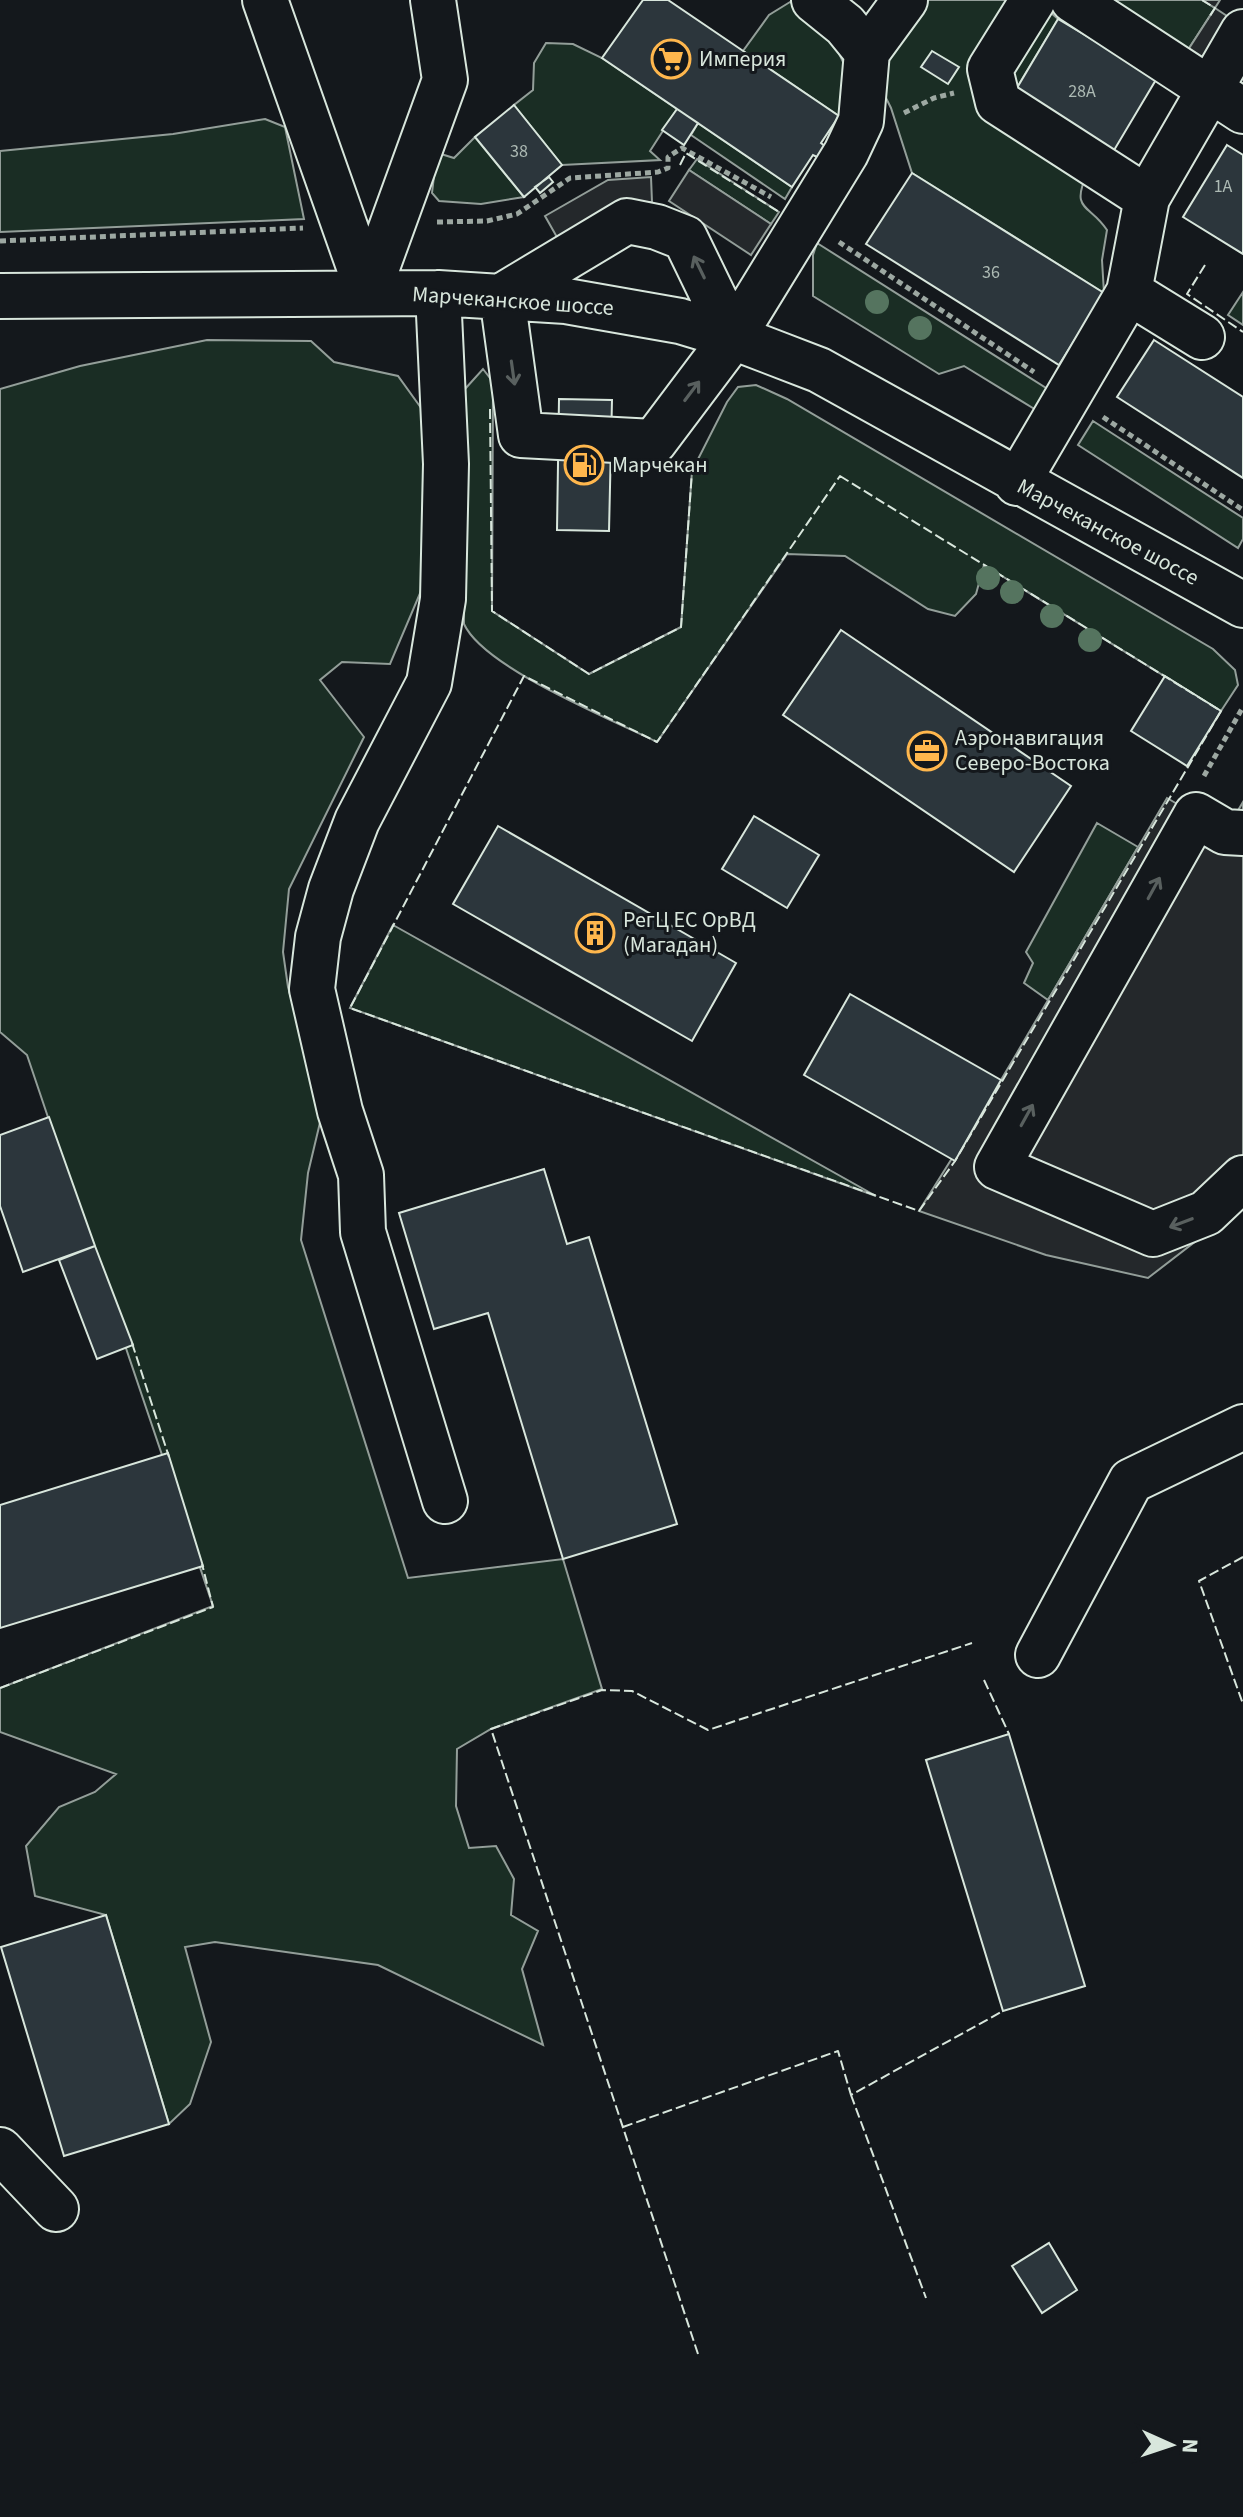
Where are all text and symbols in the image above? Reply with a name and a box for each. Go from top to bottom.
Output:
supermarket icon: Империя [650,38,692,80]
place label: Империя [699,43,786,75]
house number: 28А [1068,79,1096,104]
house number: 38 [510,139,528,164]
house number: 1А [1214,174,1233,199]
one-way arrow [690,255,706,279]
house number: 36 [982,260,1000,285]
street label: Марчеканское шоссе [411,278,615,324]
one-way arrow [505,359,520,386]
one-way arrow [684,381,701,402]
fuel station icon: Марчекан [563,444,605,486]
place label: Марчекан [612,449,708,481]
street label: Марчеканское шоссе [1011,470,1205,594]
place label: Аэронавигация Северо-Востока [955,722,1110,779]
office icon: Аэронавигация Северо-Востока [906,730,948,772]
one-way arrow [1146,877,1162,900]
place label: РегЦ ЕС ОрВД (Магадан) [623,904,756,961]
building icon: РегЦ ЕС ОрВД (Магадан) [574,912,616,954]
one-way arrow [1019,1103,1035,1127]
one-way arrow [1169,1217,1194,1231]
north arrow [1131,2405,1211,2485]
text: N [1174,2438,1206,2454]

